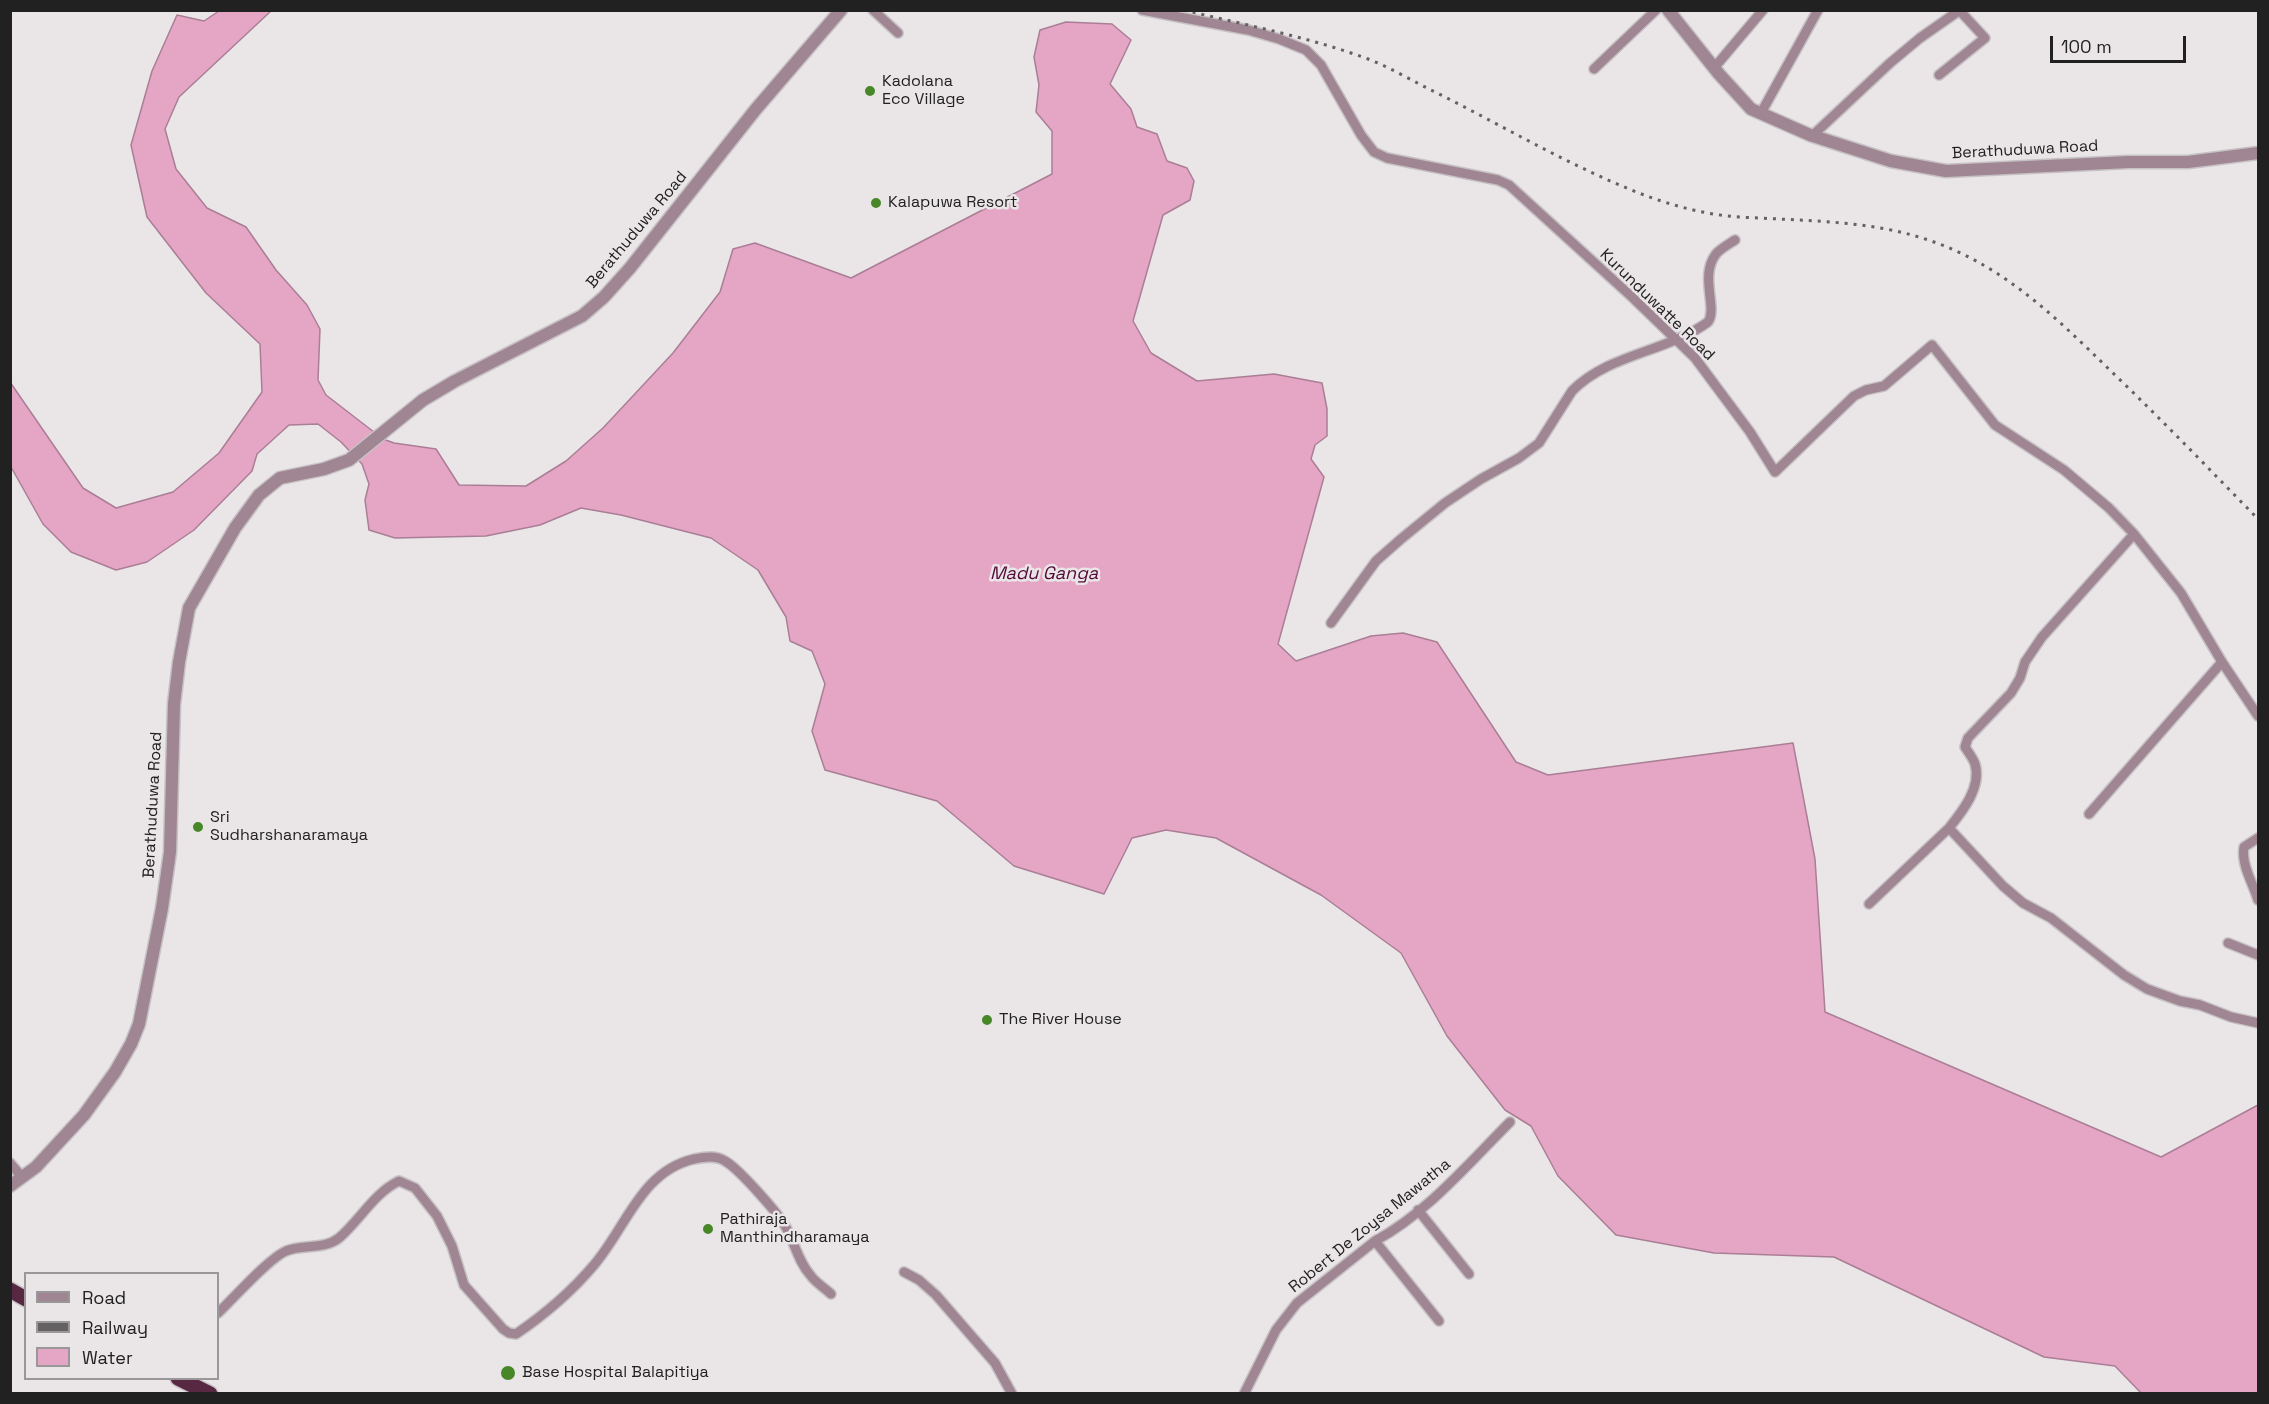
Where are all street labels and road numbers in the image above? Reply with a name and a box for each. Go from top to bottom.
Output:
street label: Berathuduwa Road [1951,137,2099,163]
street label: Berathuduwa Road [583,168,691,292]
street label: Kurunduwatte Road [1596,245,1718,365]
street label: Berathuduwa Road [140,731,166,879]
street label: Robert De Zoysa Mawatha [1285,1155,1455,1297]

